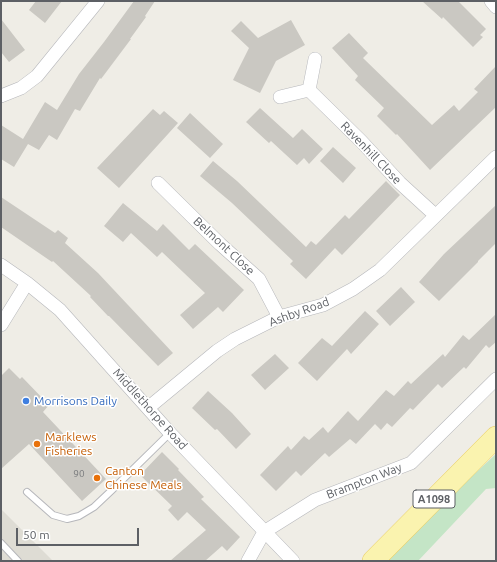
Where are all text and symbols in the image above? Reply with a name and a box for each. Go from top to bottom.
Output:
street label: Ravenhill Close [338,119,404,187]
street label: Belmont Close [190,214,258,278]
street label: Ashby Road [267,294,331,330]
street label: Middlethorpe Road [110,365,190,453]
place label: Morrisons Daily [34,394,117,408]
marker: Morrisons Daily [21,396,31,406]
place label: Marklews Fisheries [45,430,96,458]
marker: Marklews Fisheries [32,439,42,449]
street label: Brampton Way [324,460,404,502]
place label: Canton Chinese Meals [105,464,182,492]
house number: 90 [73,468,85,480]
marker: Canton Chinese Meals [92,473,102,483]
road number: A1098 [413,490,455,508]
scale bar [18,520,141,546]
text: 50 m [23,528,50,541]

